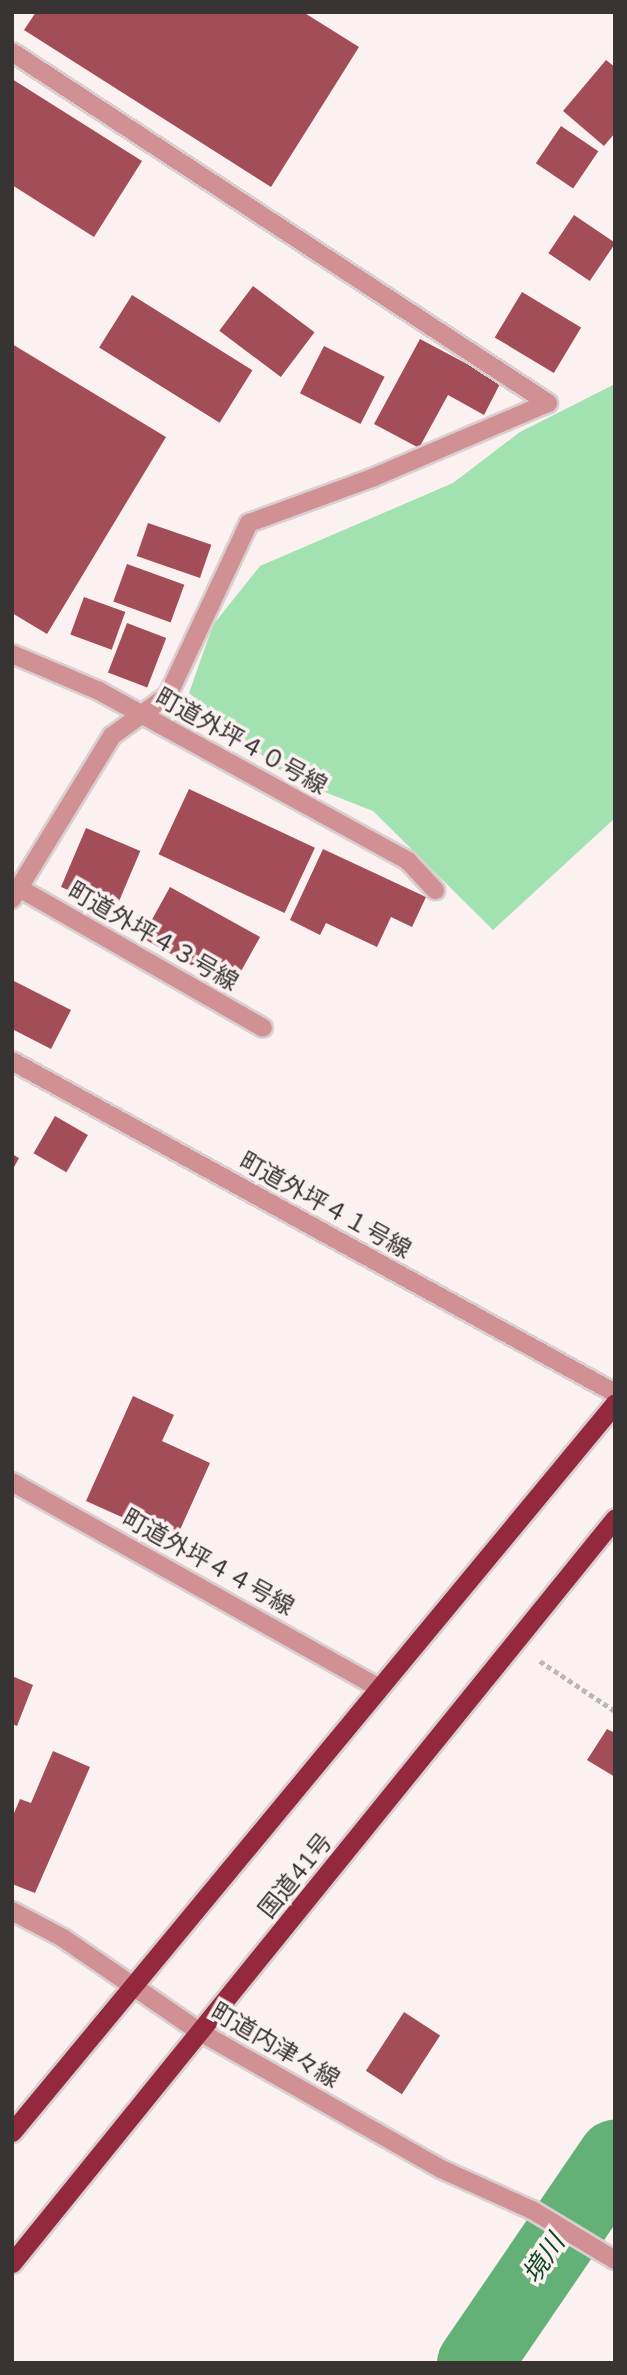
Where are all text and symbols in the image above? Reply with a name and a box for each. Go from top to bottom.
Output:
street label: 町道外坪４０号線 [150,683,332,801]
street label: 町道外坪４３号線 [63,877,243,997]
street label: 町道外坪４１号線 [234,1147,416,1265]
street label: 町道外坪４４号線 [117,1504,299,1622]
street label: 国道41号 [253,1828,339,1924]
street label: 町道内津々線 [205,1998,345,2094]
water label: 境川 [517,2229,571,2289]

